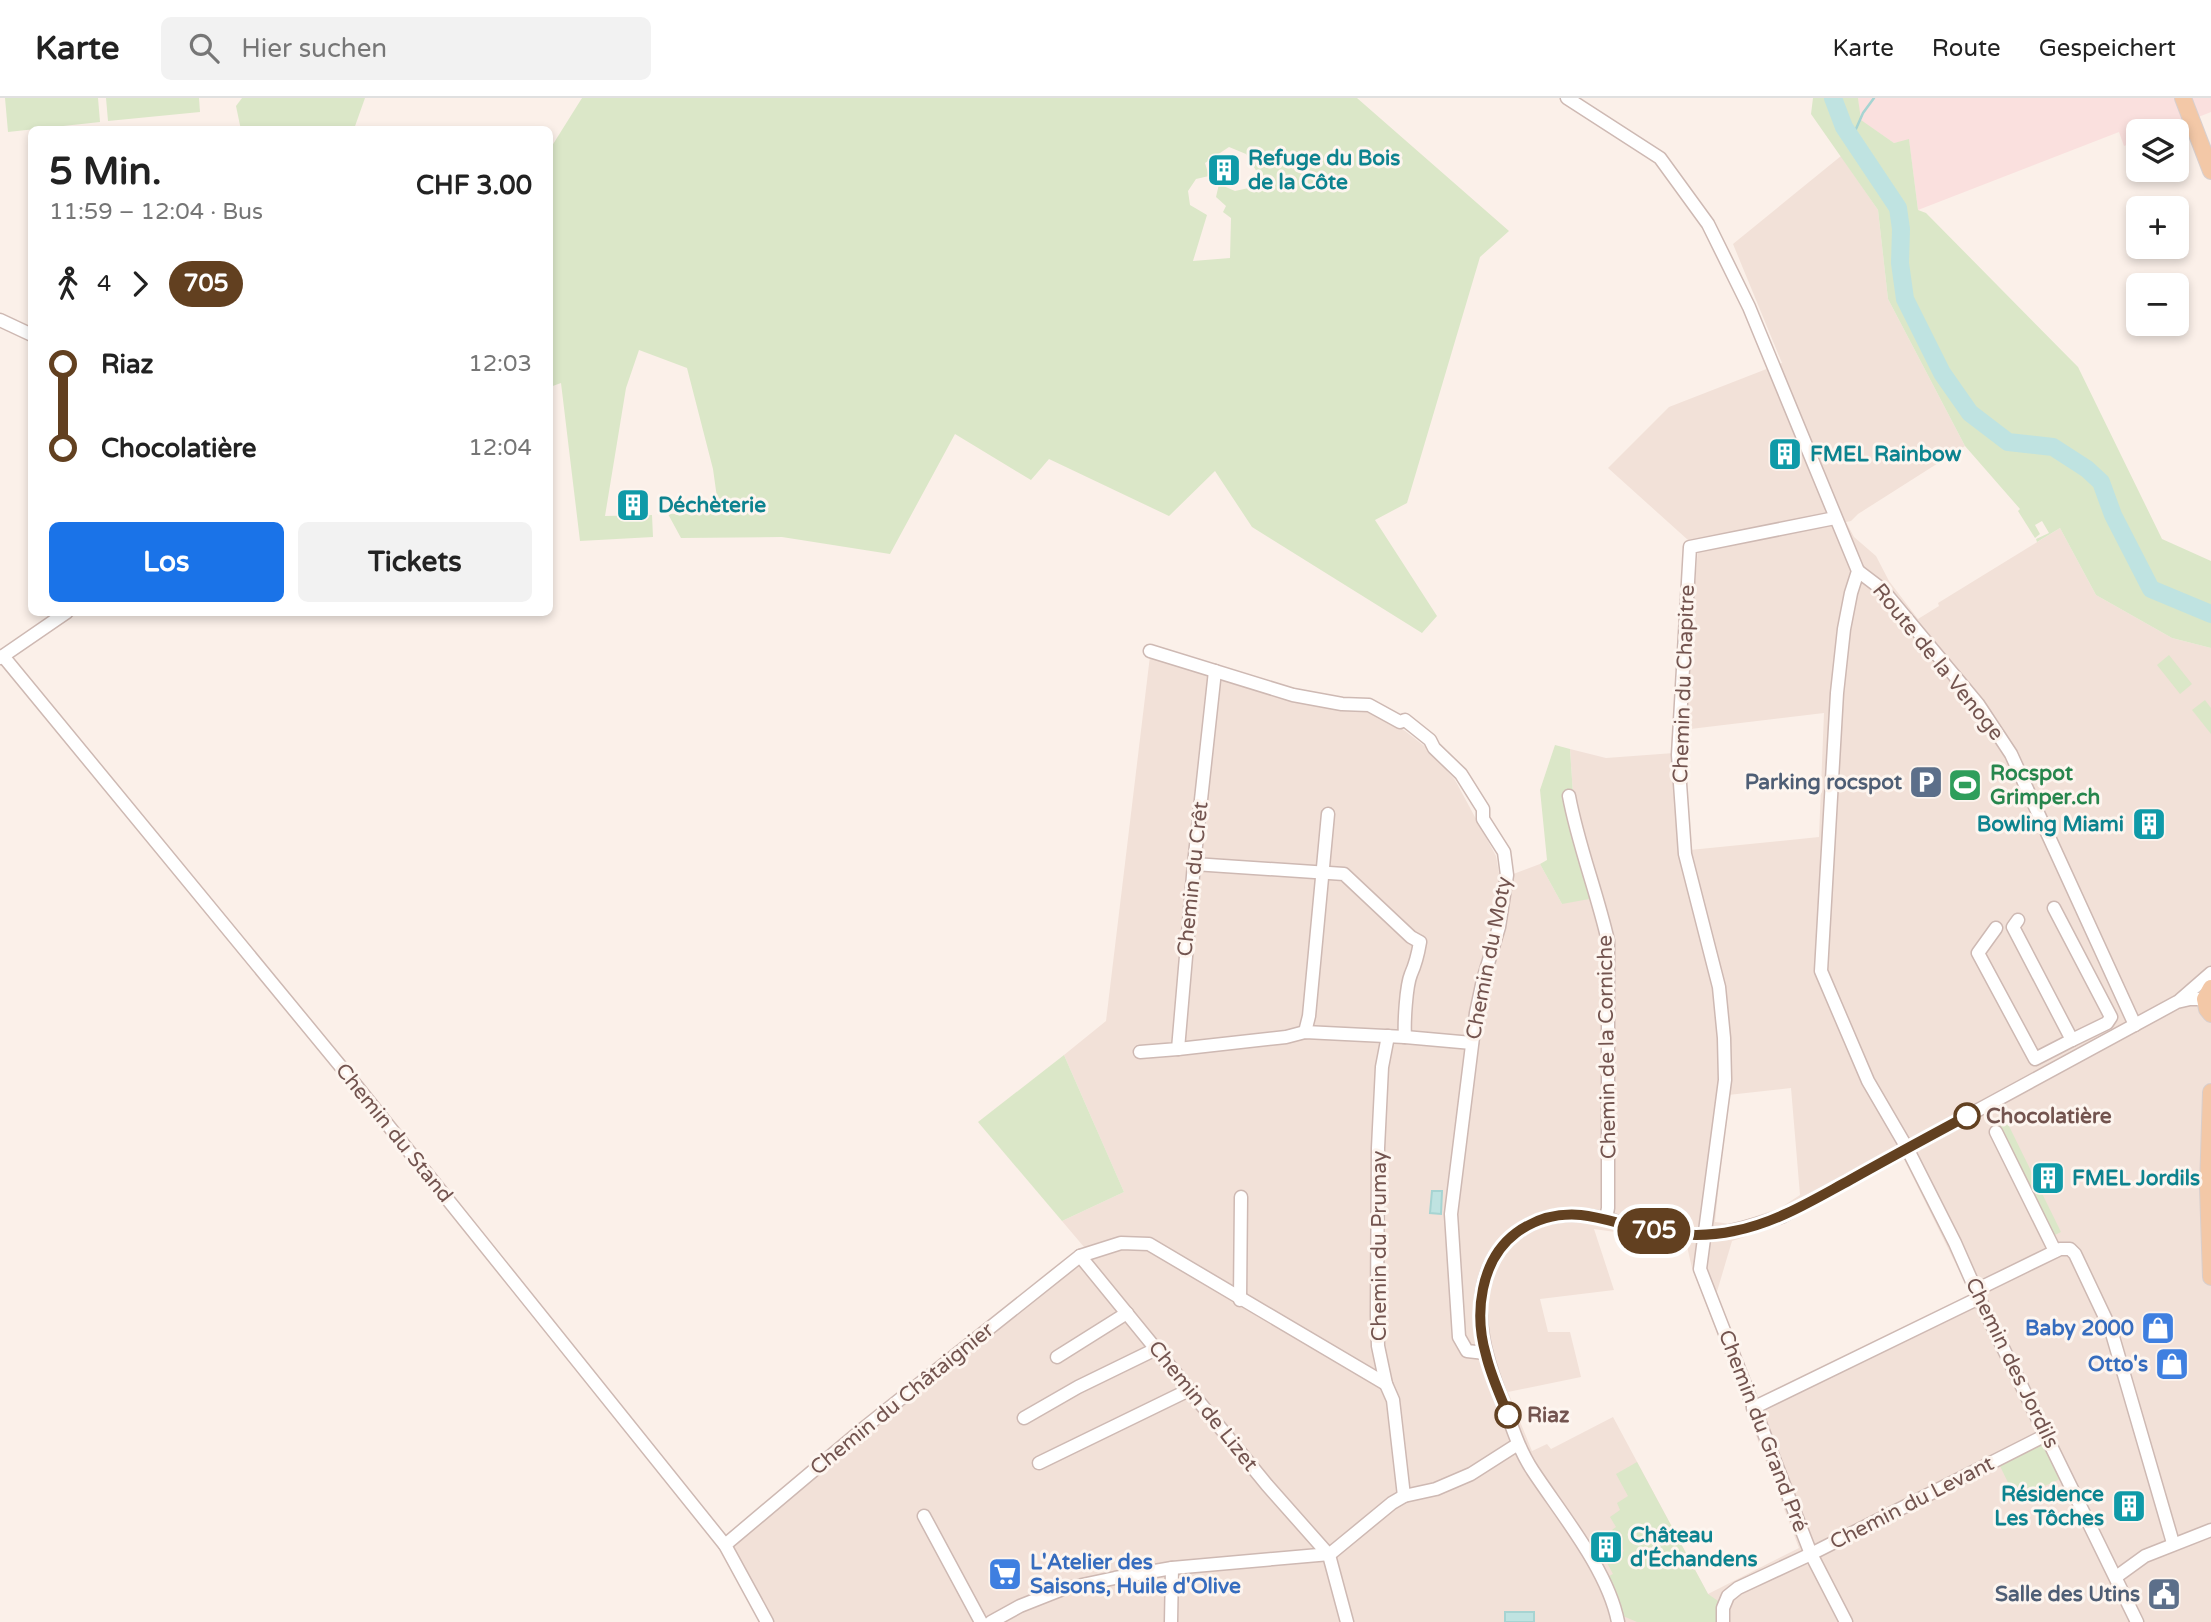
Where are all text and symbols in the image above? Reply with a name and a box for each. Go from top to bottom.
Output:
search box [161,17,651,80]
text: Karte [35,29,119,68]
icon: search [185,29,223,67]
text: Hier suchen [241,33,387,64]
text: Karte [1832,34,1894,63]
text: Route [1932,34,2001,63]
text: Gespeichert [2039,34,2176,63]
map controls [2126,119,2189,336]
button: layers [2126,119,2189,182]
place label: Refuge du Bois de la Côte [1248,146,1400,195]
text: 5 Min. [49,149,162,195]
building icon: Refuge du Bois de la Côte [1205,151,1243,189]
text: CHF 3.00 [416,170,532,201]
button: + [2126,196,2189,259]
text: 11:59 – 12:04 · Bus [49,198,263,226]
icon: walk [49,265,87,303]
icon: forward [121,265,159,303]
text: 705 [183,269,229,298]
text: 4 [97,270,111,298]
button: − [2126,273,2189,336]
text: Riaz [101,349,154,380]
text: 12:03 [468,350,532,378]
text: Chocolatière [101,433,256,464]
text: 12:04 [468,434,532,462]
building icon: FMEL Rainbow [1766,435,1804,473]
place label: FMEL Rainbow [1810,442,1962,467]
building icon: Déchèterie [614,486,652,524]
place label: Déchèterie [658,493,766,518]
button: Los [49,522,284,602]
button: Tickets [298,522,532,602]
street label: Route de la Venoge [1867,578,2009,746]
street label: Chemin du Chapitre [1668,584,1700,784]
place label: Rocspot Grimper.ch [1990,761,2100,810]
parking icon: Parking rocspot [1907,763,1945,801]
sports icon: Rocspot Grimper.ch [1946,766,1984,804]
place label: Parking rocspot [1745,770,1902,795]
street label: Chemin du Crêt [1172,800,1214,958]
building icon: Bowling Miami [2130,805,2168,843]
place label: Bowling Miami [1977,812,2124,837]
street label: Chemin du Moty [1461,874,1517,1042]
street label: Chemin de la Corniche [1593,935,1621,1159]
street label: Chemin du Stand [330,1058,458,1208]
marker: Chocolatière [1954,1103,1980,1129]
place label: Chocolatière [1986,1104,2112,1129]
street label: Chemin du Prumay [1367,1151,1392,1341]
building icon: FMEL Jordils [2029,1159,2067,1197]
place label: FMEL Jordils [2072,1166,2200,1191]
line badge: 705 [1614,1208,1694,1254]
text: 705 [1631,1216,1677,1245]
street label: Chemin des Jordils [1960,1274,2064,1452]
shop icon: Baby 2000 [2139,1309,2177,1347]
place label: Baby 2000 [2025,1316,2134,1341]
street label: Chemin du Châtaignier [805,1317,999,1481]
street label: Chemin du Grand Pré [1713,1326,1813,1536]
street label: Chemin de Lizet [1143,1336,1263,1476]
shop icon: Otto's [2153,1345,2191,1383]
place label: Otto's [2088,1352,2148,1377]
marker: Riaz [1495,1402,1521,1428]
place label: Riaz [1527,1403,1570,1428]
street label: Chemin du Levant [1826,1451,1998,1555]
place label: Résidence Les Tôches [1994,1482,2104,1531]
building icon: Résidence Les Tôches [2110,1487,2148,1525]
place label: Château d'Échandens [1630,1523,1758,1572]
building icon: Château d'Échandens [1587,1528,1625,1566]
place label: L'Atelier des Saisons, Huile d'Olive [1030,1550,1241,1599]
supermarket icon: L'Atelier des Saisons, Huile d'Olive [986,1555,1024,1593]
public building icon: Salle des Utins [2145,1575,2183,1613]
place label: Salle des Utins [1995,1582,2140,1607]

